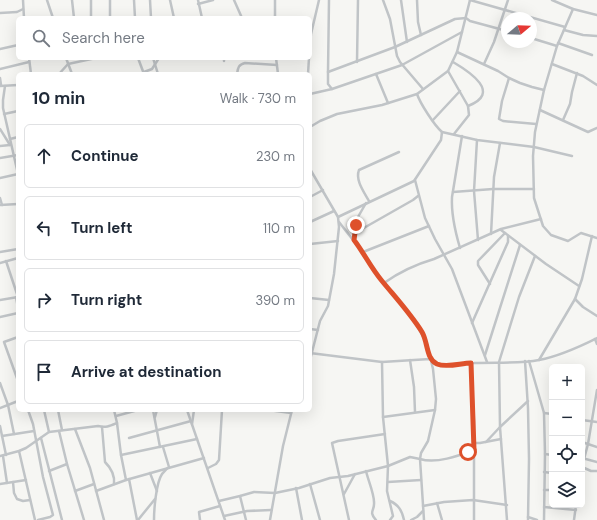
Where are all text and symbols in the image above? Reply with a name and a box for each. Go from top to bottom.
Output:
north arrow [501,12,537,48]
search box [16,16,312,60]
icon: search [30,27,52,49]
text: Search here [62,28,145,48]
text: 10 min [32,87,85,109]
text: Walk · 730 m [220,90,296,107]
icon: ahead [33,145,55,167]
text: Continue [71,146,139,166]
text: 230 m [256,148,295,165]
route end [347,216,365,234]
icon: left [33,217,55,239]
text: Turn left [71,218,132,238]
text: 110 m [263,220,295,237]
icon: right [33,289,55,311]
text: Turn right [71,290,142,310]
text: 390 m [256,292,295,309]
icon: arrive [33,361,55,383]
text: Arrive at destination [71,362,222,382]
map controls [549,364,585,508]
button: + [549,364,585,400]
button: − [549,400,585,436]
button: locate [549,436,585,472]
route start [459,443,477,461]
button: layers [549,472,585,508]

